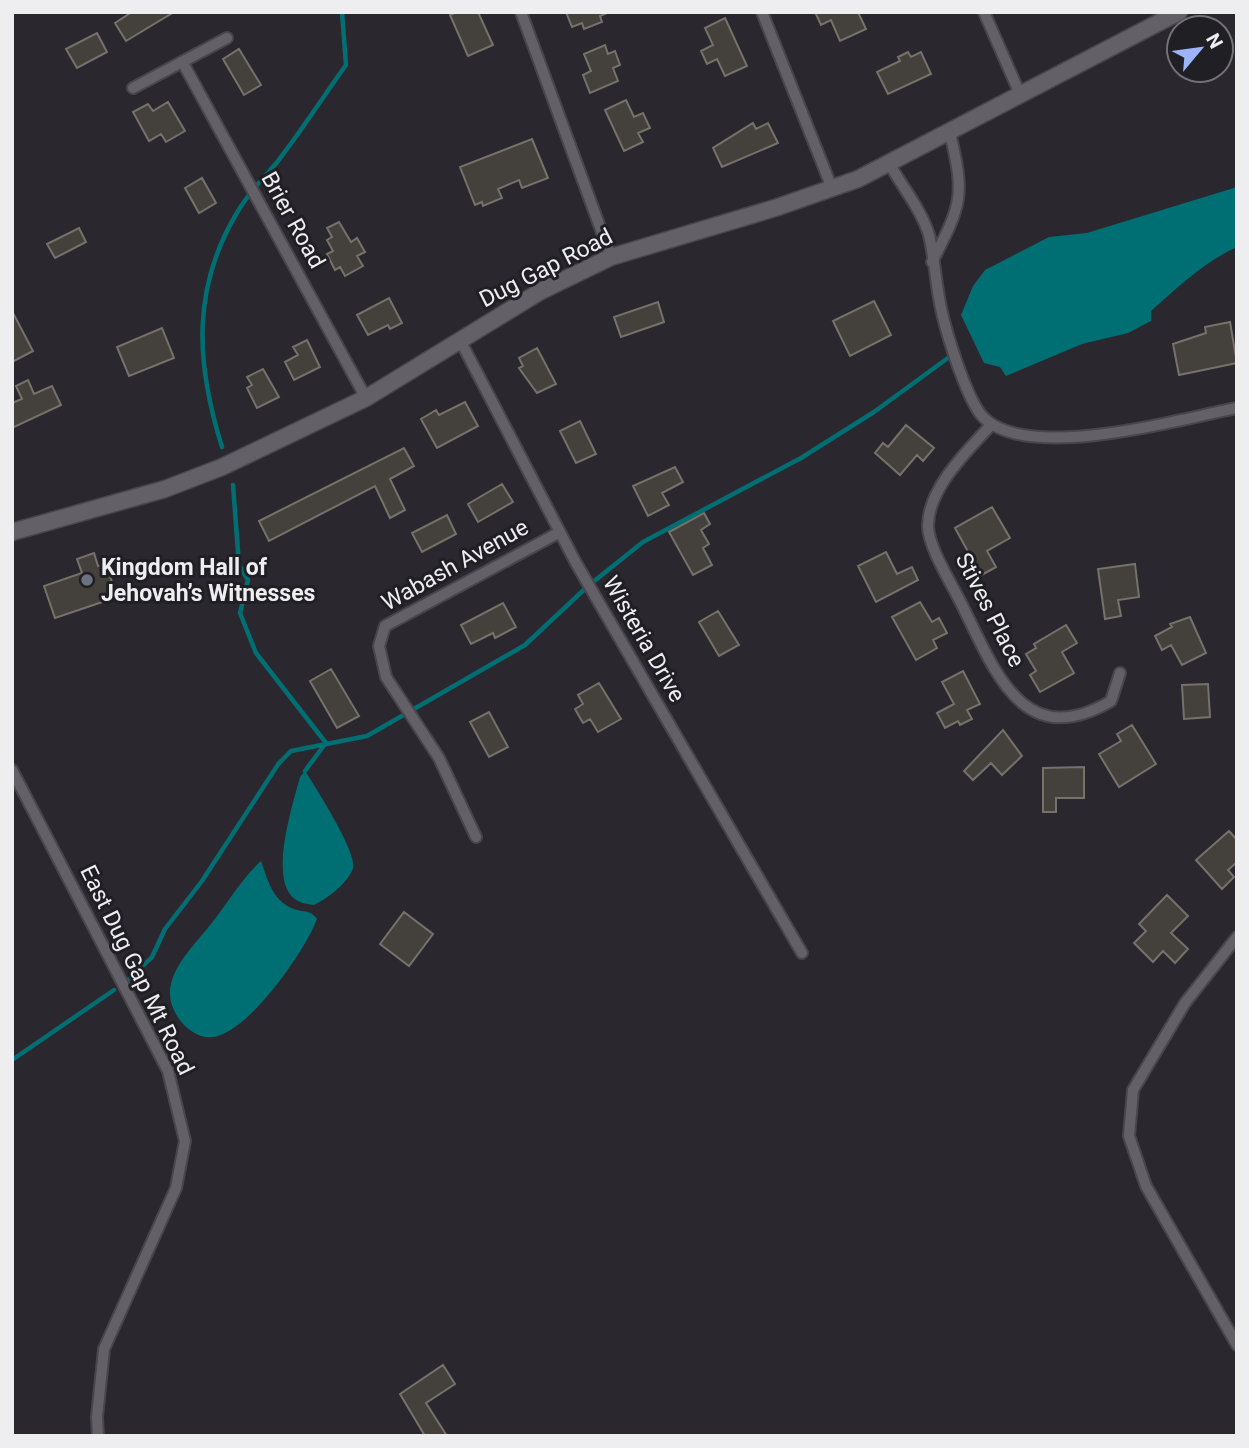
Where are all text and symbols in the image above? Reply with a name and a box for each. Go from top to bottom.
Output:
north arrow [1165,14,1235,84]
text: N [1201,30,1228,52]
street label: Brier Road [255,167,331,273]
street label: Dug Gap Road [475,223,617,313]
street label: Wabash Avenue [377,514,533,616]
street label: Stives Place [950,548,1030,672]
place label: Kingdom Hall of Jehovah’s Witnesses [101,554,315,607]
street label: Wisteria Drive [597,571,691,707]
marker: Kingdom Hall of Jehovah’s Witnesses [79,572,95,588]
street label: East Dug Gap Mt Road [74,861,200,1079]

